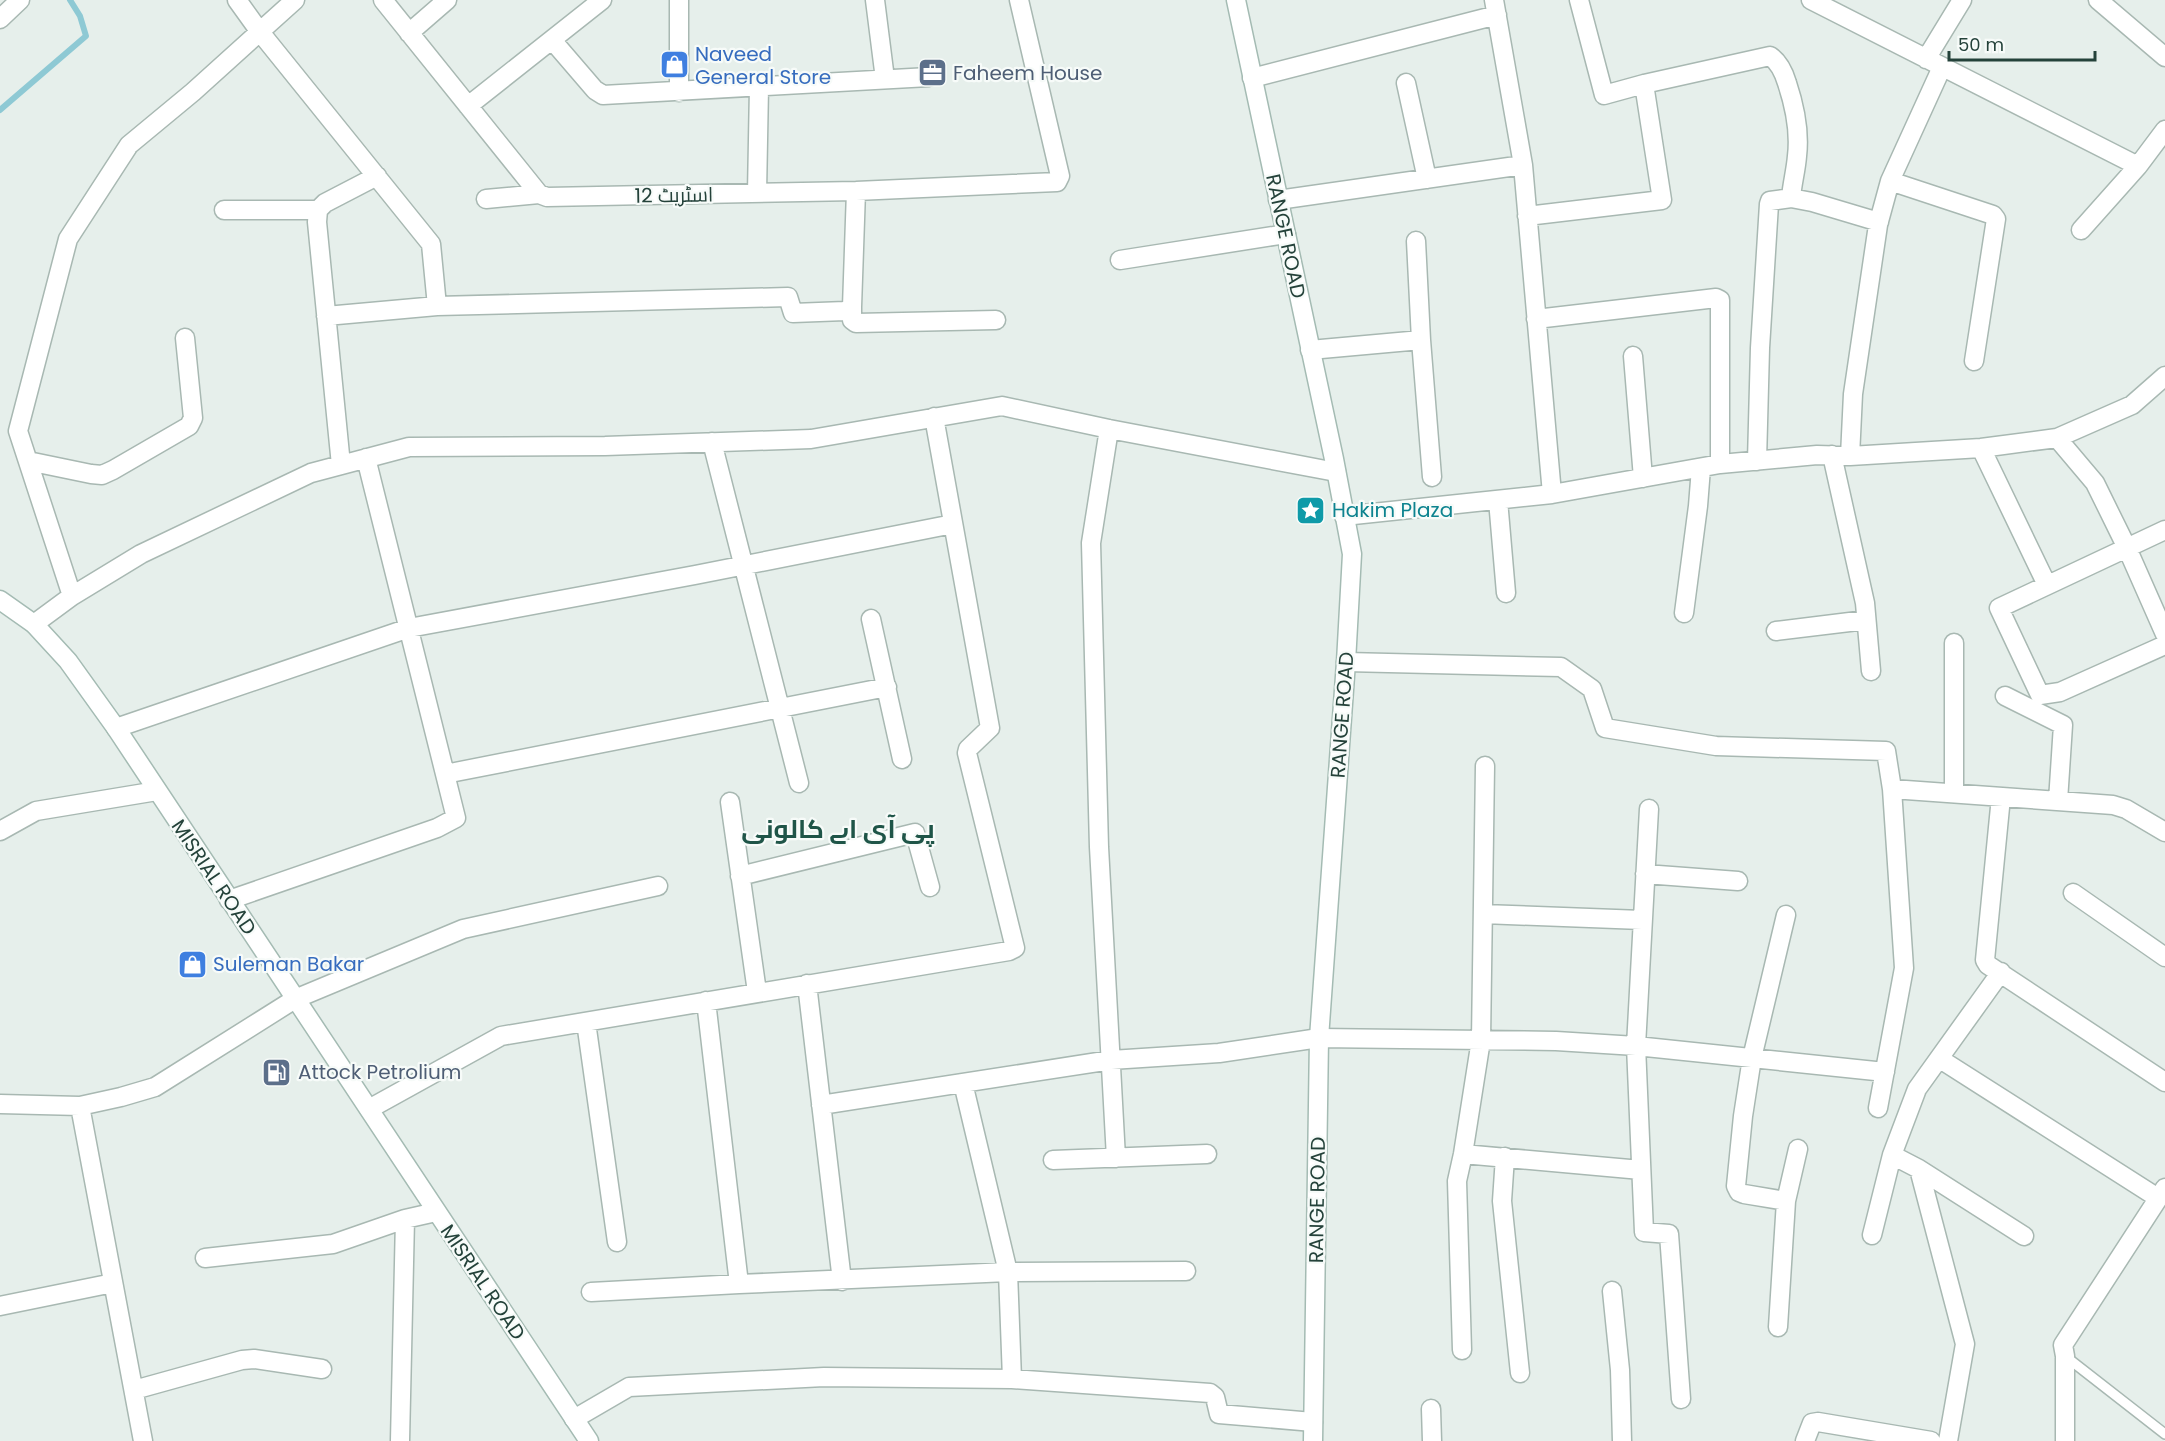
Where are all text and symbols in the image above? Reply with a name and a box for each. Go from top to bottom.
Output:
scale bar [1949,24,2094,62]
text: 50 m [1958,32,2004,57]
place label: Naveed General Store [695,40,831,91]
shop icon: Naveed General Store [658,49,690,81]
office icon: Faheem House [916,57,948,89]
place label: Faheem House [953,59,1102,87]
street label: RANGE ROAD [1259,171,1313,301]
street label: اسٹریٹ 12 [634,180,714,210]
place icon: Hakim Plaza [1295,494,1327,526]
place label: Hakim Plaza [1332,496,1453,524]
street label: RANGE ROAD [1324,651,1360,779]
district label: پی آی اے کالونی [741,811,935,847]
street label: MISRIAL ROAD [165,814,263,940]
shop icon: Suleman Bakar [176,948,208,980]
place label: Suleman Bakar [213,950,364,978]
fuel station icon: Attock Petrolium [261,1056,293,1088]
place label: Attock Petrolium [298,1058,461,1086]
street label: RANGE ROAD [1302,1137,1332,1263]
street label: MISRIAL ROAD [434,1219,532,1345]

